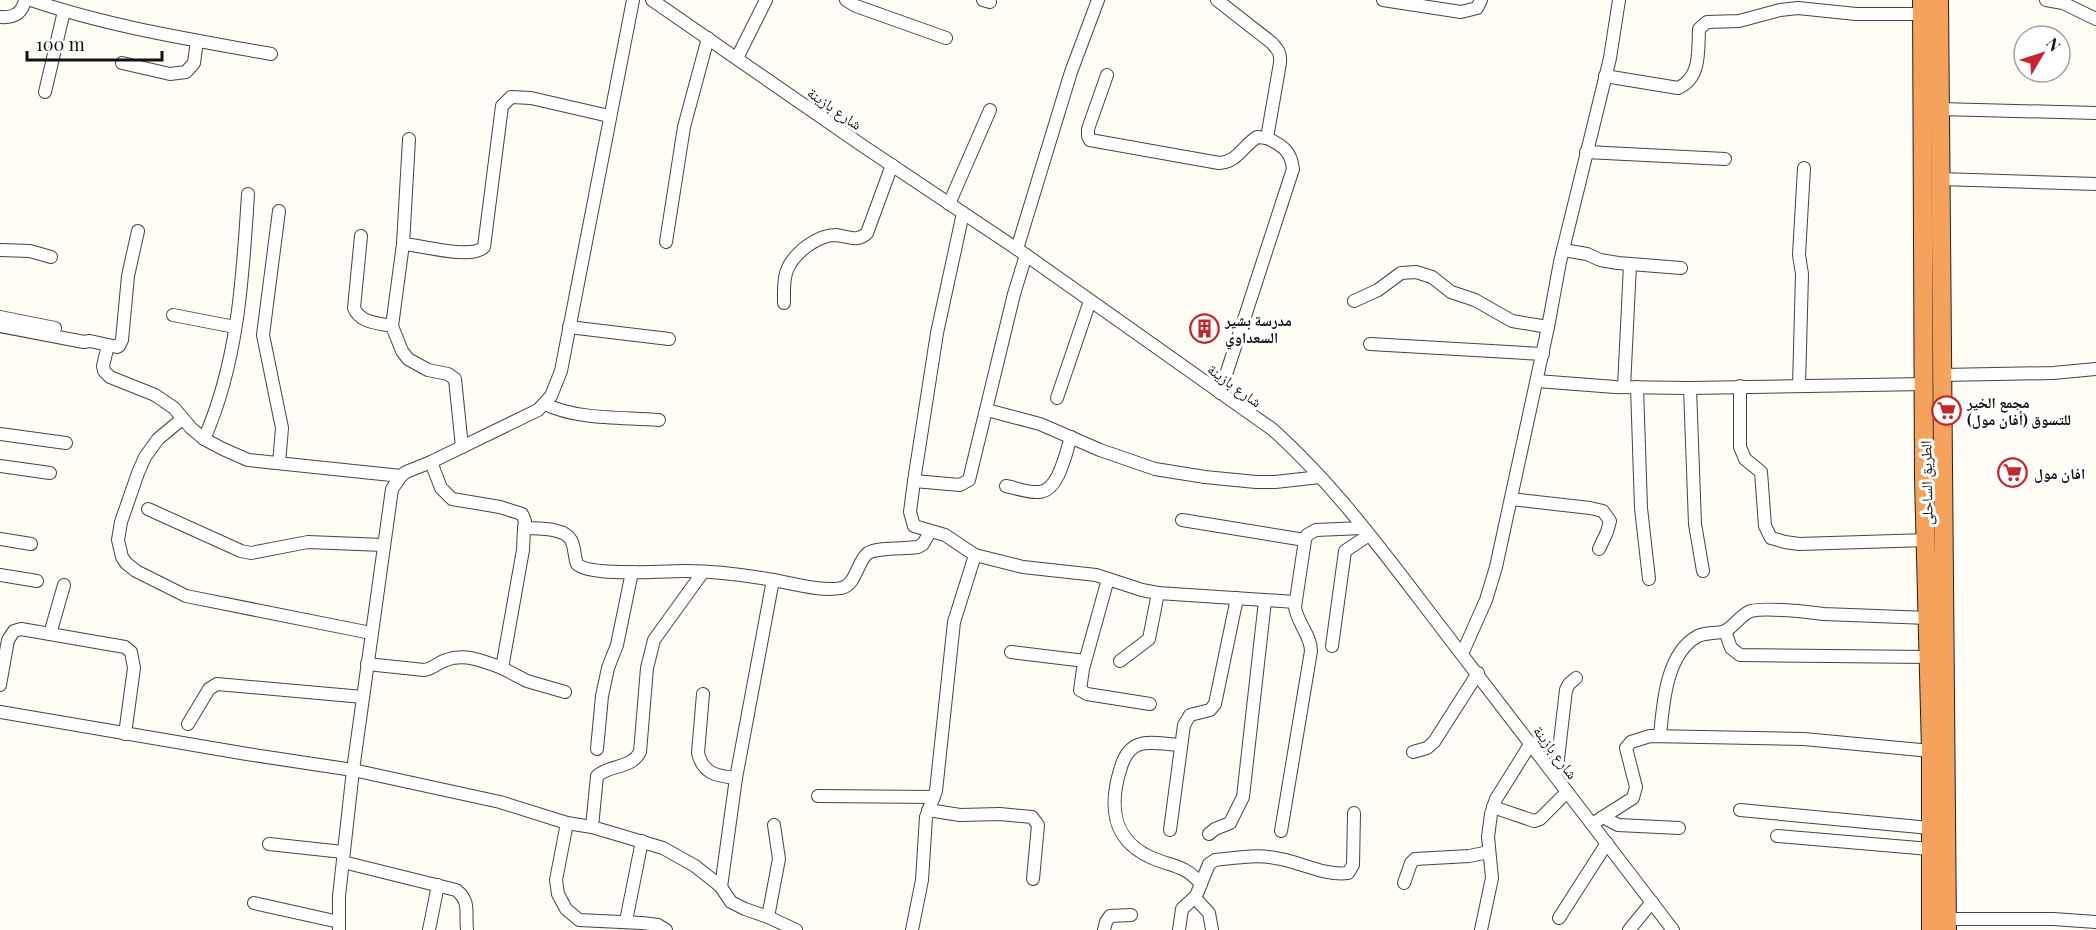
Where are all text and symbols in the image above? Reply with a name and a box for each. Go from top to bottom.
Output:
scale bar [27,24,162,62]
north arrow [2012,24,2072,84]
text: 100 m [36,32,85,56]
text: N [2042,33,2066,56]
street label: شارع بازينة [803,82,866,135]
place label: مدرسة بشير السعداوي [1224,310,1292,350]
building icon: مدرسة بشير السعداوي [1188,313,1220,345]
street label: شارع بازينة [1203,359,1266,412]
place label: مجمع الخير للتسوق (أفان مول) [1966,392,2071,429]
supermarket icon: مجمع الخير للتسوق (أفان مول) [1930,395,1962,427]
street label: الطريق الساحلى [1915,440,1938,526]
supermarket icon: افان مول [1997,457,2029,489]
place label: افان مول [2034,463,2085,483]
street label: شارع بازينة [1528,721,1583,784]

